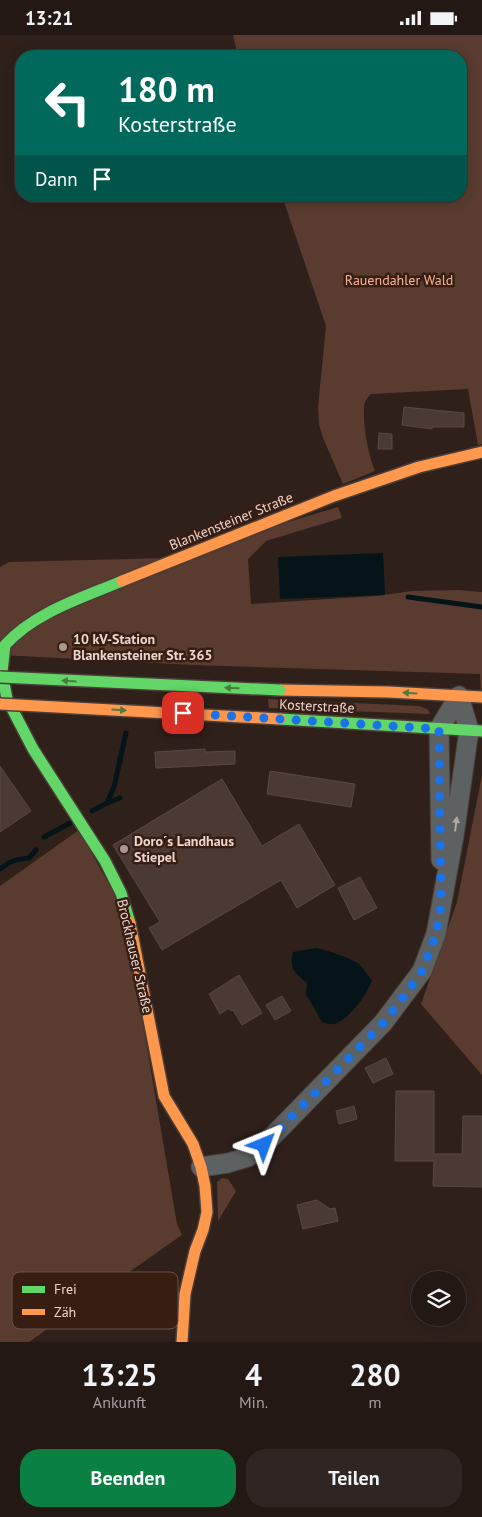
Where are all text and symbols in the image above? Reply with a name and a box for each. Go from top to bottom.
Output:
text: 13:21 [25,6,73,30]
text: 180 m [118,66,215,112]
icon: left [35,70,100,135]
text: Kosterstraße [118,110,237,138]
icon: arrive [88,165,116,193]
text: Dann [35,167,78,191]
park label: Rauendahler Wald [345,271,453,289]
street label: Blankensteiner Straße [166,488,296,554]
place label: 10 kV-Station Blankensteiner Str. 365 [73,630,212,664]
marker: 10 kV-Station Blankensteiner Str. 365 [57,641,69,653]
one-way arrow [61,677,77,685]
one-way arrow [223,683,239,691]
one-way arrow [402,689,418,697]
pin [162,692,204,734]
street label: Kosterstraße [279,695,355,717]
icon: arrive [169,699,197,727]
one-way arrow [111,706,127,714]
one-way arrow [452,816,460,832]
place label: Doro´s Landhaus Stiepel [134,832,234,866]
marker: Doro´s Landhaus Stiepel [118,843,130,855]
street label: Brockhauser Straße [113,897,157,1015]
position arrow [237,1118,289,1170]
map controls [411,1271,466,1326]
button: layers [411,1271,466,1326]
legend [12,1272,178,1329]
text: Frei [54,1280,77,1298]
text: Zäh [54,1303,76,1321]
text: 13:25 [81,1355,158,1394]
text: 4 [245,1355,262,1394]
text: 280 [350,1355,401,1394]
text: Ankunft [93,1392,146,1412]
text: Min. [239,1392,268,1412]
text: m [369,1392,382,1412]
button: Beenden [20,1449,236,1507]
button: Teilen [246,1449,462,1507]

